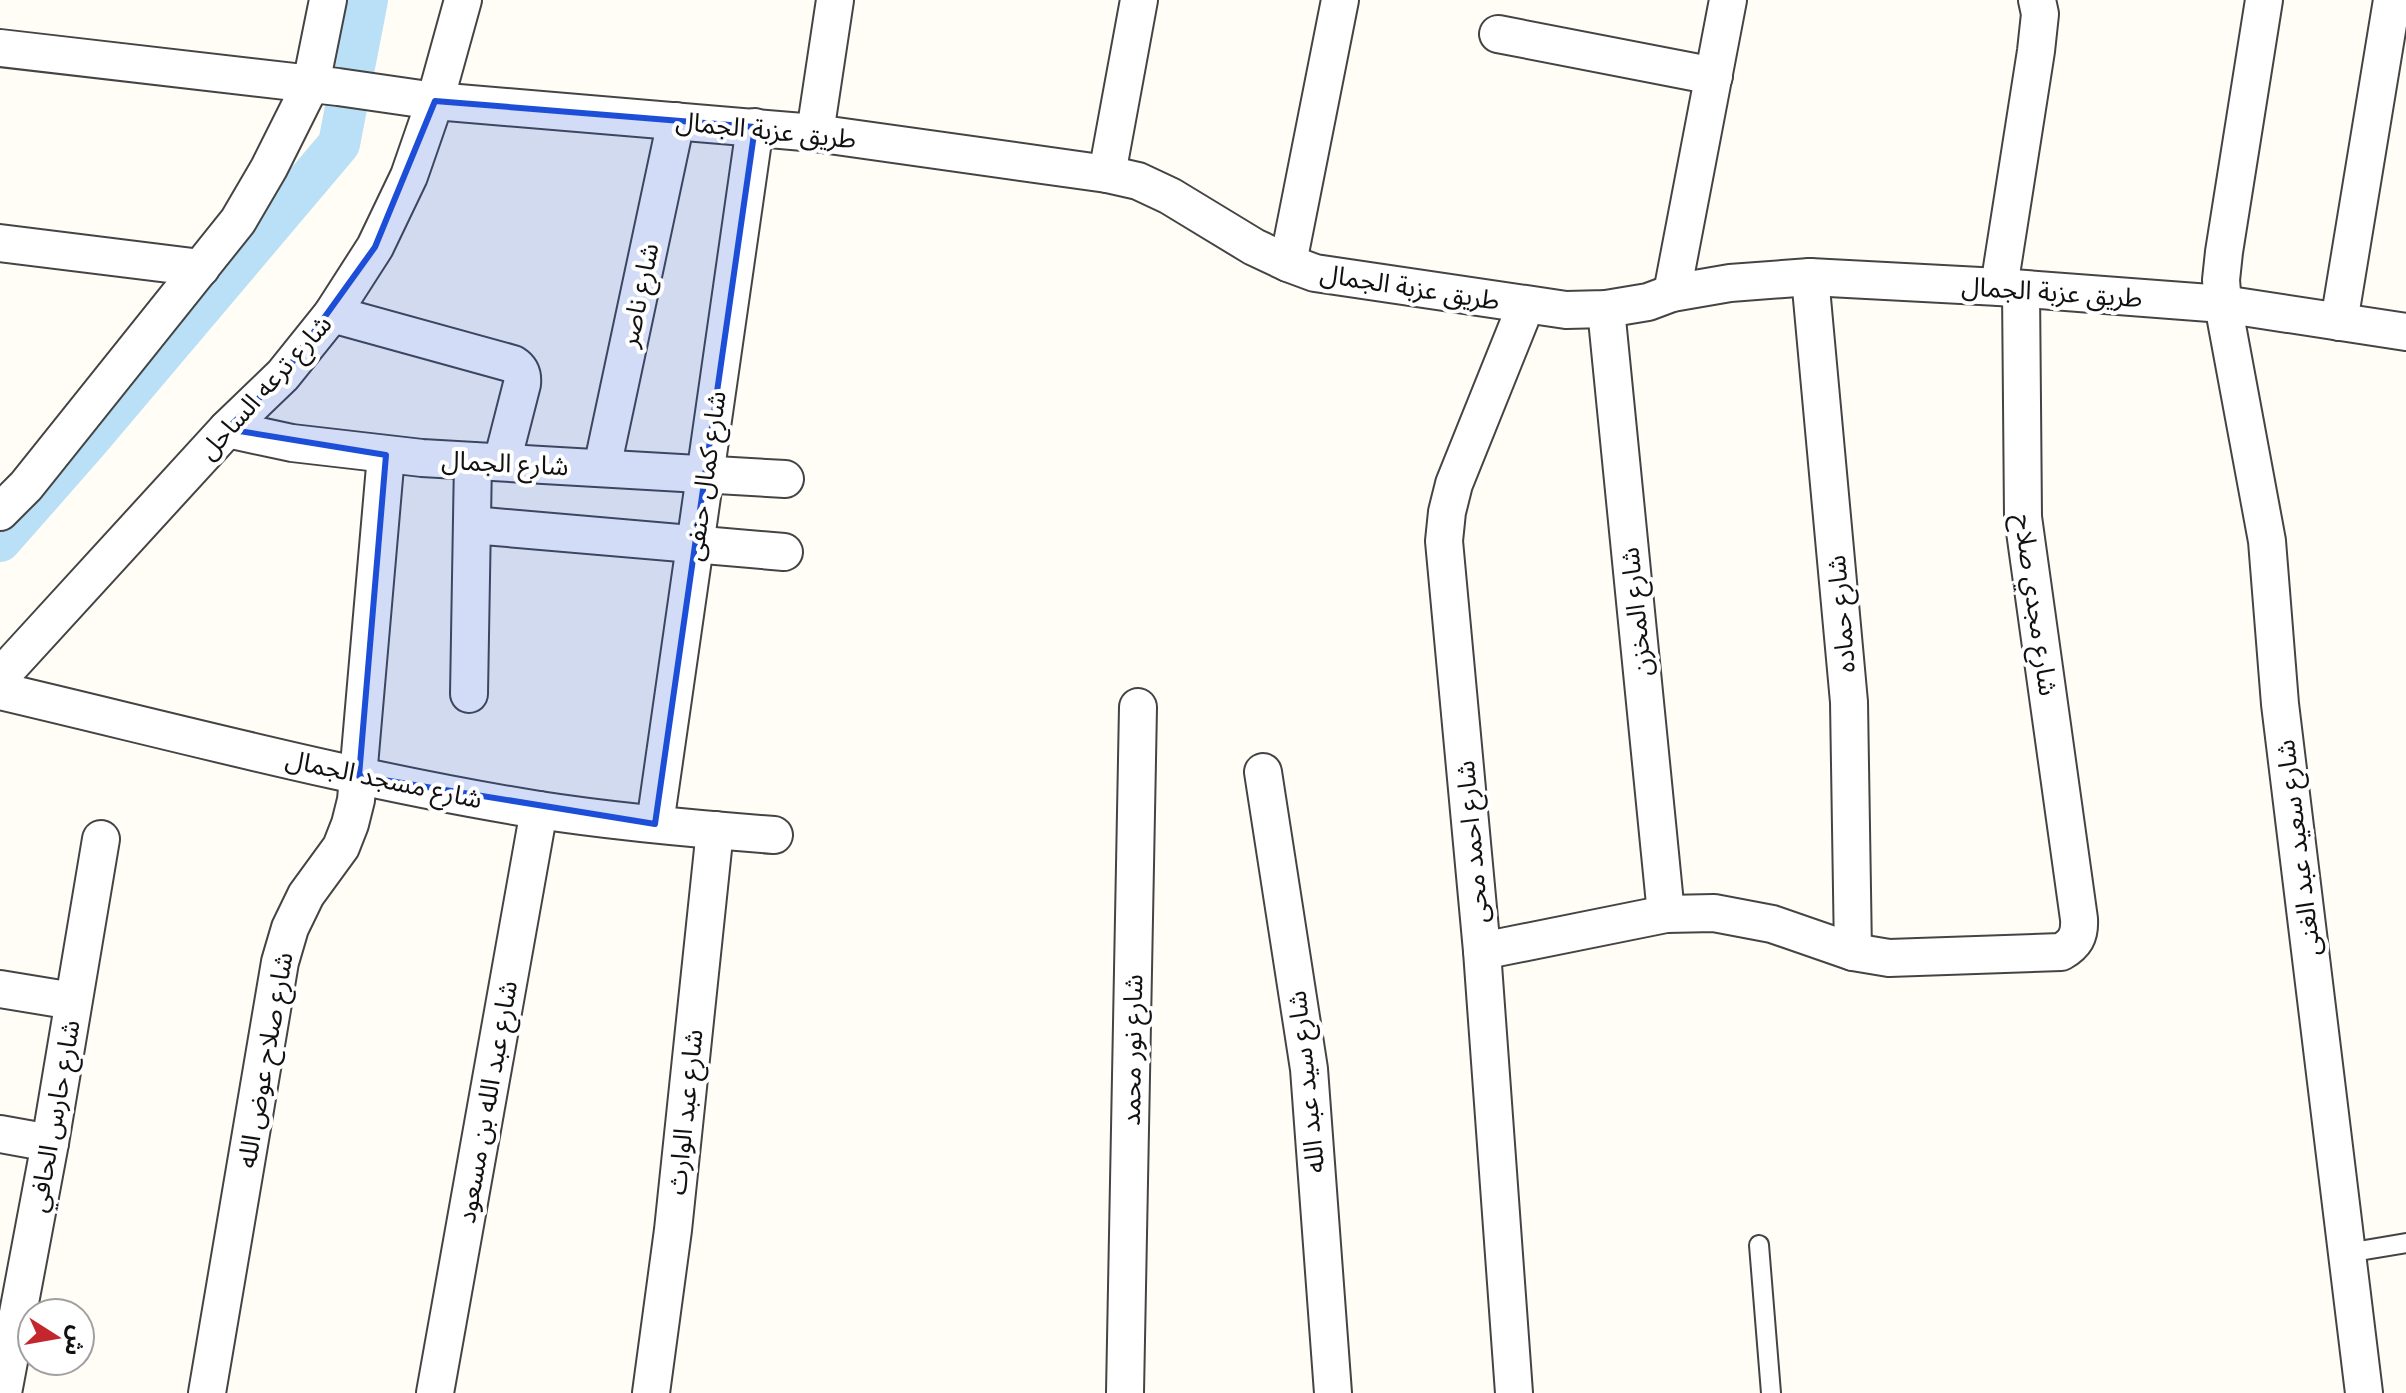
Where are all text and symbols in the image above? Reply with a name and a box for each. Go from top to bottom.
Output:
street label: طريق عزبة الجمال [674,102,858,160]
street label: شارع ناصر [609,239,671,352]
street label: طريق عزبة الجمال [1317,254,1503,322]
street label: طريق عزبة الجمال [1960,267,2144,319]
street label: شارع ترعه الساحل [189,306,342,469]
street label: شارع كمال حنفى [674,389,738,564]
street label: شارع الجمال [440,441,570,487]
street label: شارع مجدي صلاح [2002,512,2068,699]
street label: شارع المخزن [1610,545,1664,679]
street label: شارع حماده [1817,553,1867,674]
street label: شارع سعيد عبد الغنى [2266,737,2332,959]
street label: شارع مسجد الجمال [282,740,486,820]
street label: شارع احمد محى [1446,759,1500,925]
street label: شارع صلاح عوض الله [227,949,305,1171]
street label: شارع نور محمد [1112,974,1154,1126]
street label: شارع عبد الله بن مسعود [447,978,529,1227]
street label: شارع سيد عبد الله [1278,989,1336,1175]
street label: شارع حارس الحافي [18,1017,92,1215]
street label: شارع عبد الوارث [657,1027,715,1197]
north arrow [16,1297,96,1377]
text: ش [55,1323,93,1358]

